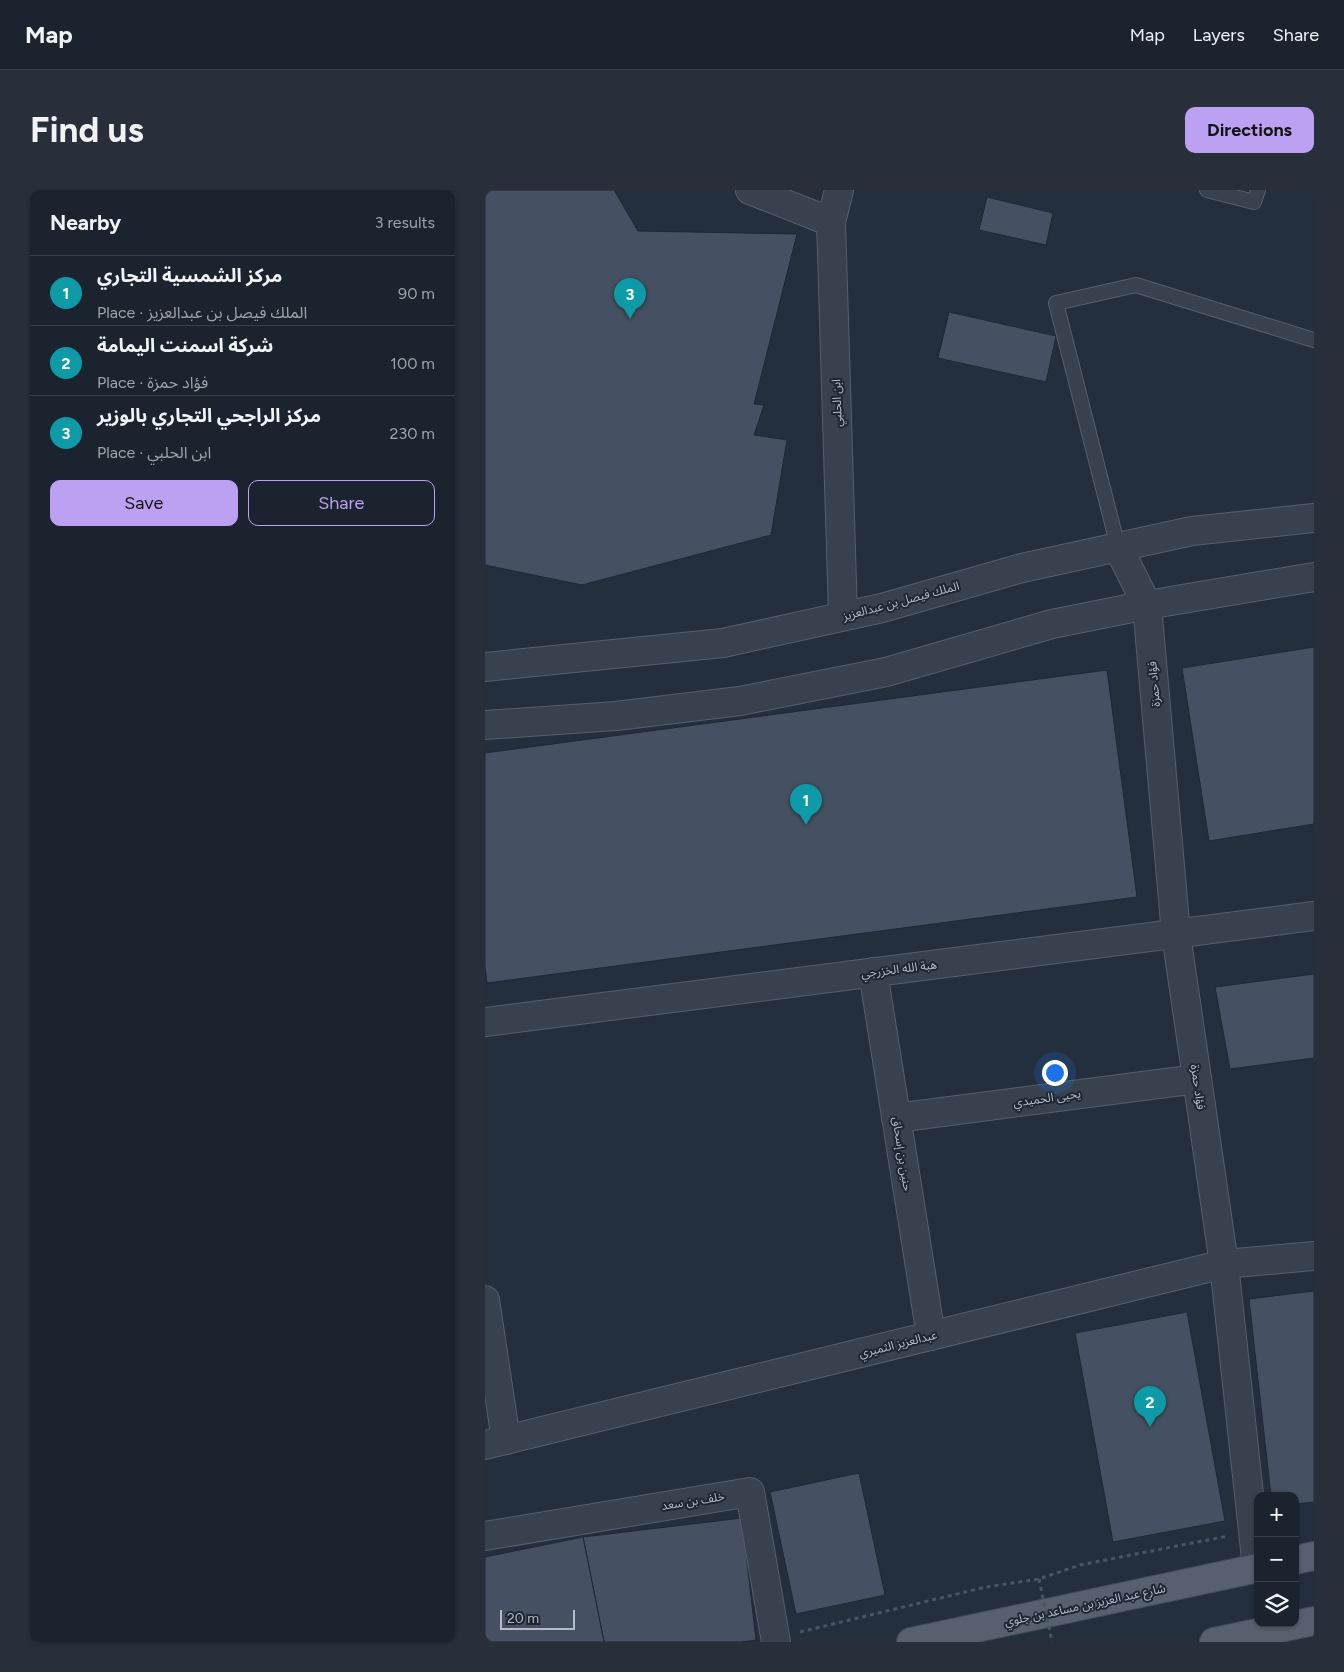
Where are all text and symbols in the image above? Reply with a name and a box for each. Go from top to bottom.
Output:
text: Map [25,20,73,49]
text: Map [1130,24,1165,46]
text: Layers [1193,24,1245,46]
text: Share [1273,24,1319,46]
button: Directions [1185,107,1314,153]
text: Find us [30,109,144,151]
text: Nearby [50,210,121,235]
text: 3 results [375,213,435,232]
text: مركز الشمسية التجاري [97,264,282,287]
pin: 3 [614,278,646,319]
text: 1 [63,284,69,303]
text: 90 m [398,284,435,303]
text: Place · الملك فيصل بن عبدالعزيز [97,303,307,322]
text: شركة اسمنت اليمامة [97,334,273,357]
text: 2 [61,354,71,373]
text: 100 m [390,354,435,373]
text: Place · فؤاد حمزة [97,373,208,392]
street label: ابن الحلبي [829,379,848,427]
text: مركز الراجحي التجاري بالوزير [97,404,321,427]
text: 3 [62,424,70,443]
text: 230 m [390,424,435,443]
text: Place · ابن الحلبي [97,443,211,462]
button: Save [50,480,238,526]
button: Share [248,480,435,526]
street label: الملك فيصل بن عبدالعزيز [840,579,961,624]
street label: فؤاد حمزة [1145,661,1163,707]
pin: 1 [790,784,822,825]
street label: هبة الله الخزرجي [860,957,938,983]
your location [1042,1060,1068,1086]
street label: فؤاد حمزة [1188,1063,1208,1111]
street label: يحيى الحميدي [1012,1086,1082,1112]
street label: حنين بن إسحاق [888,1116,915,1192]
street label: عبدالعزيز الثميري [857,1328,939,1363]
pin: 2 [1134,1386,1166,1427]
street label: خلف بن سعد [660,1489,726,1513]
map controls [1254,1492,1299,1627]
button: + [1254,1492,1299,1537]
button: − [1254,1537,1299,1582]
street label: شارع عبد العزيز بن مساعد بن جلوي [1003,1581,1167,1632]
button: layers [1254,1582,1299,1627]
scale bar [500,1607,575,1630]
text: 20 m [507,1610,539,1627]

